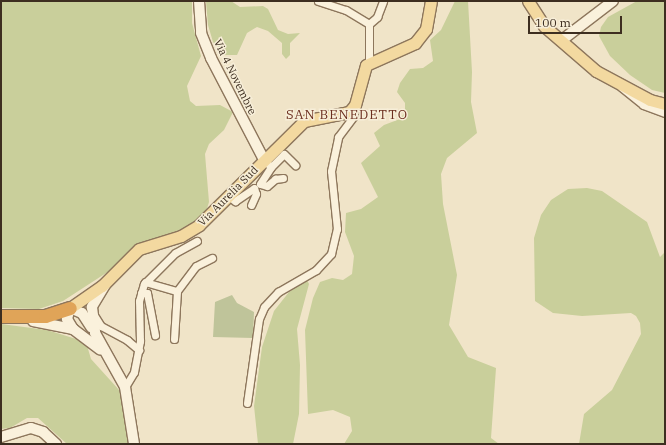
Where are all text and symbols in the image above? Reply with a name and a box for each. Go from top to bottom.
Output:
scale bar [530,8,624,34]
text: 100 m [535,15,571,30]
street label: Via 4 Novembre [211,37,259,117]
district label: SAN BENEDETTO [286,107,408,123]
street label: Via Aurelia Sud [195,163,261,229]

